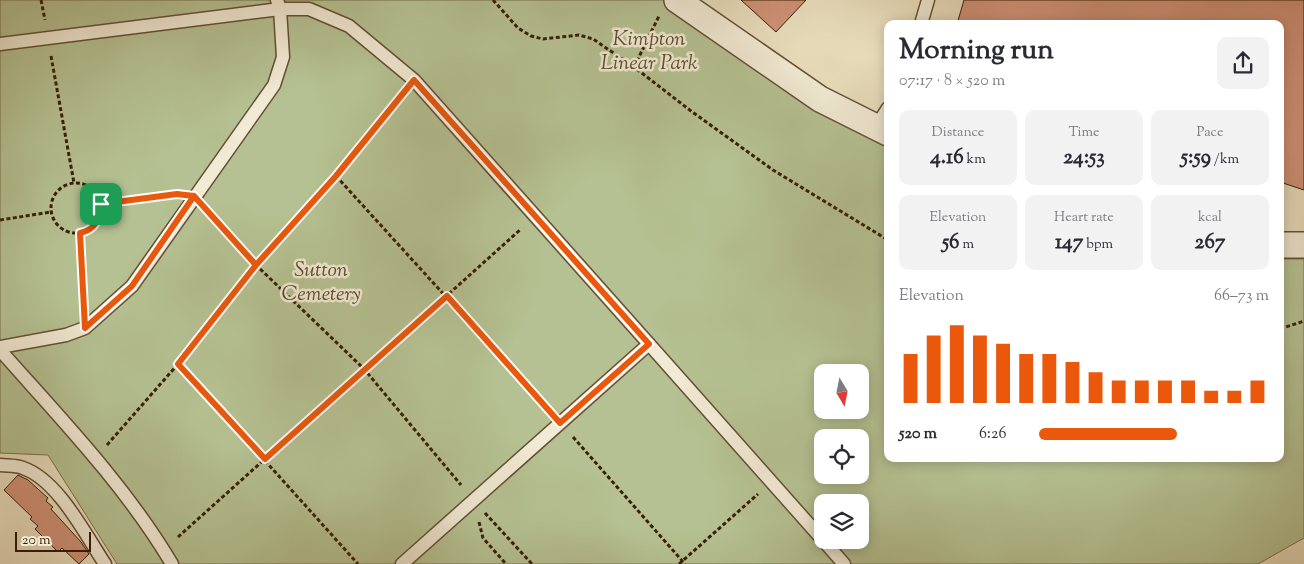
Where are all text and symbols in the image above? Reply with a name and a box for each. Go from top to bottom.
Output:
park label: Kimpton Linear Park [601,25,698,79]
text: Morning run [899,31,1054,71]
button: share [1217,37,1269,89]
text: 07:17 · 8 × 520 m [899,70,1005,93]
text: Distance [932,123,984,143]
text: Time [1068,123,1100,143]
text: Pace [1197,123,1223,143]
text: 4.16 [930,143,964,173]
text: 24:53 [1063,143,1105,173]
text: 5:59 [1181,143,1211,173]
text: km [964,150,986,170]
text: /km [1211,150,1239,170]
pin [80,183,122,225]
icon: arrive [87,190,115,218]
text: Elevation [930,208,986,228]
text: Heart rate [1054,208,1114,228]
text: kcal [1198,208,1222,228]
text: 56 [942,228,960,258]
text: 147 [1055,228,1083,258]
text: 267 [1195,228,1225,258]
text: m [960,235,974,255]
text: bpm [1083,235,1113,255]
park label: Sutton Cemetery [282,256,360,310]
text: Elevation [899,285,964,308]
text: 66–73 m [1214,285,1269,308]
north arrow [814,364,869,419]
map controls [814,364,869,549]
text: 520 m [899,423,937,446]
text: 6:26 [979,423,1006,446]
button: locate [814,429,869,484]
button: layers [814,494,869,549]
scale bar [15,529,91,552]
text: 20 m [22,531,51,551]

